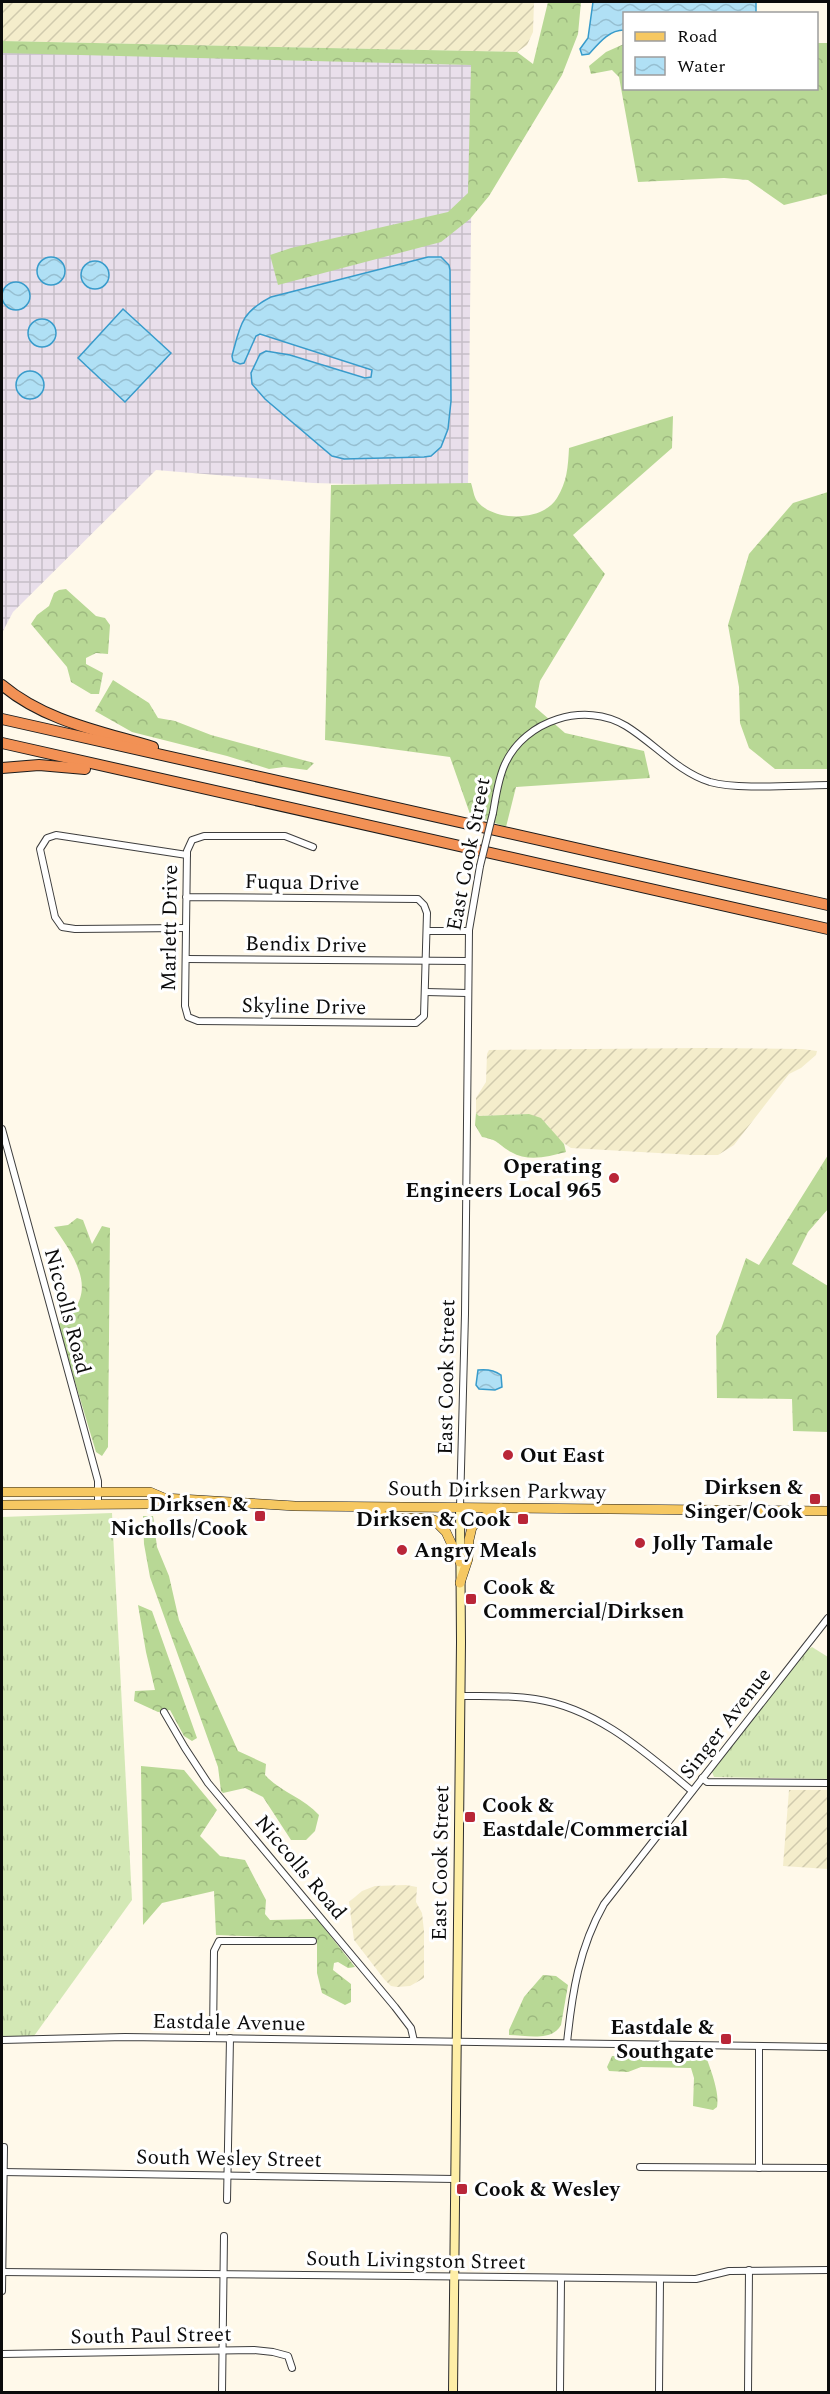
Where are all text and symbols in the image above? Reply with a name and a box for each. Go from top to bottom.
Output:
legend [623,12,818,90]
text: Road [677,23,718,50]
text: Water [677,53,725,80]
street label: East Cook Street [438,775,500,934]
street label: Marlett Drive [153,864,187,992]
street label: Fuqua Drive [244,866,360,900]
street label: Bendix Drive [245,928,367,962]
street label: Skyline Drive [241,990,367,1024]
place label: Operating Engineers Local 965 [405,1151,602,1207]
marker: Operating Engineers Local 965 [607,1171,621,1185]
street label: Niccolls Road [35,1245,99,1378]
street label: East Cook Street [430,1299,464,1455]
place label: Out East [520,1440,605,1472]
marker: Out East [501,1448,515,1462]
place label: Dirksen & Singer/Cook [684,1472,803,1528]
street label: South Dirksen Parkway [388,1473,607,1509]
place label: Dirksen & Nicholls/Cook [110,1489,248,1545]
marker: Dirksen & Singer/Cook [808,1492,822,1506]
place label: Dirksen & Cook [356,1504,511,1536]
marker: Dirksen & Nicholls/Cook [253,1509,267,1523]
marker: Dirksen & Cook [516,1512,530,1526]
place label: Jolly Tamale [652,1528,773,1560]
place label: Angry Meals [414,1535,537,1567]
marker: Jolly Tamale [633,1536,647,1550]
marker: Angry Meals [395,1543,409,1557]
place label: Cook & Commercial/Dirksen [483,1572,684,1628]
marker: Cook & Commercial/Dirksen [464,1592,478,1606]
street label: Singer Avenue [672,1661,780,1786]
street label: East Cook Street [424,1785,458,1941]
place label: Cook & Eastdale/Commercial [482,1790,688,1846]
street label: Niccolls Road [247,1808,354,1927]
marker: Cook & Eastdale/Commercial [463,1810,477,1824]
street label: Eastdale Avenue [152,2006,306,2040]
place label: Eastdale & Southgate [610,2012,714,2068]
marker: Eastdale & Southgate [719,2032,733,2046]
street label: South Wesley Street [136,2141,322,2177]
place label: Cook & Wesley [474,2174,621,2206]
marker: Cook & Wesley [455,2182,469,2196]
street label: South Livingston Street [306,2243,526,2279]
street label: South Paul Street [70,2319,232,2353]

